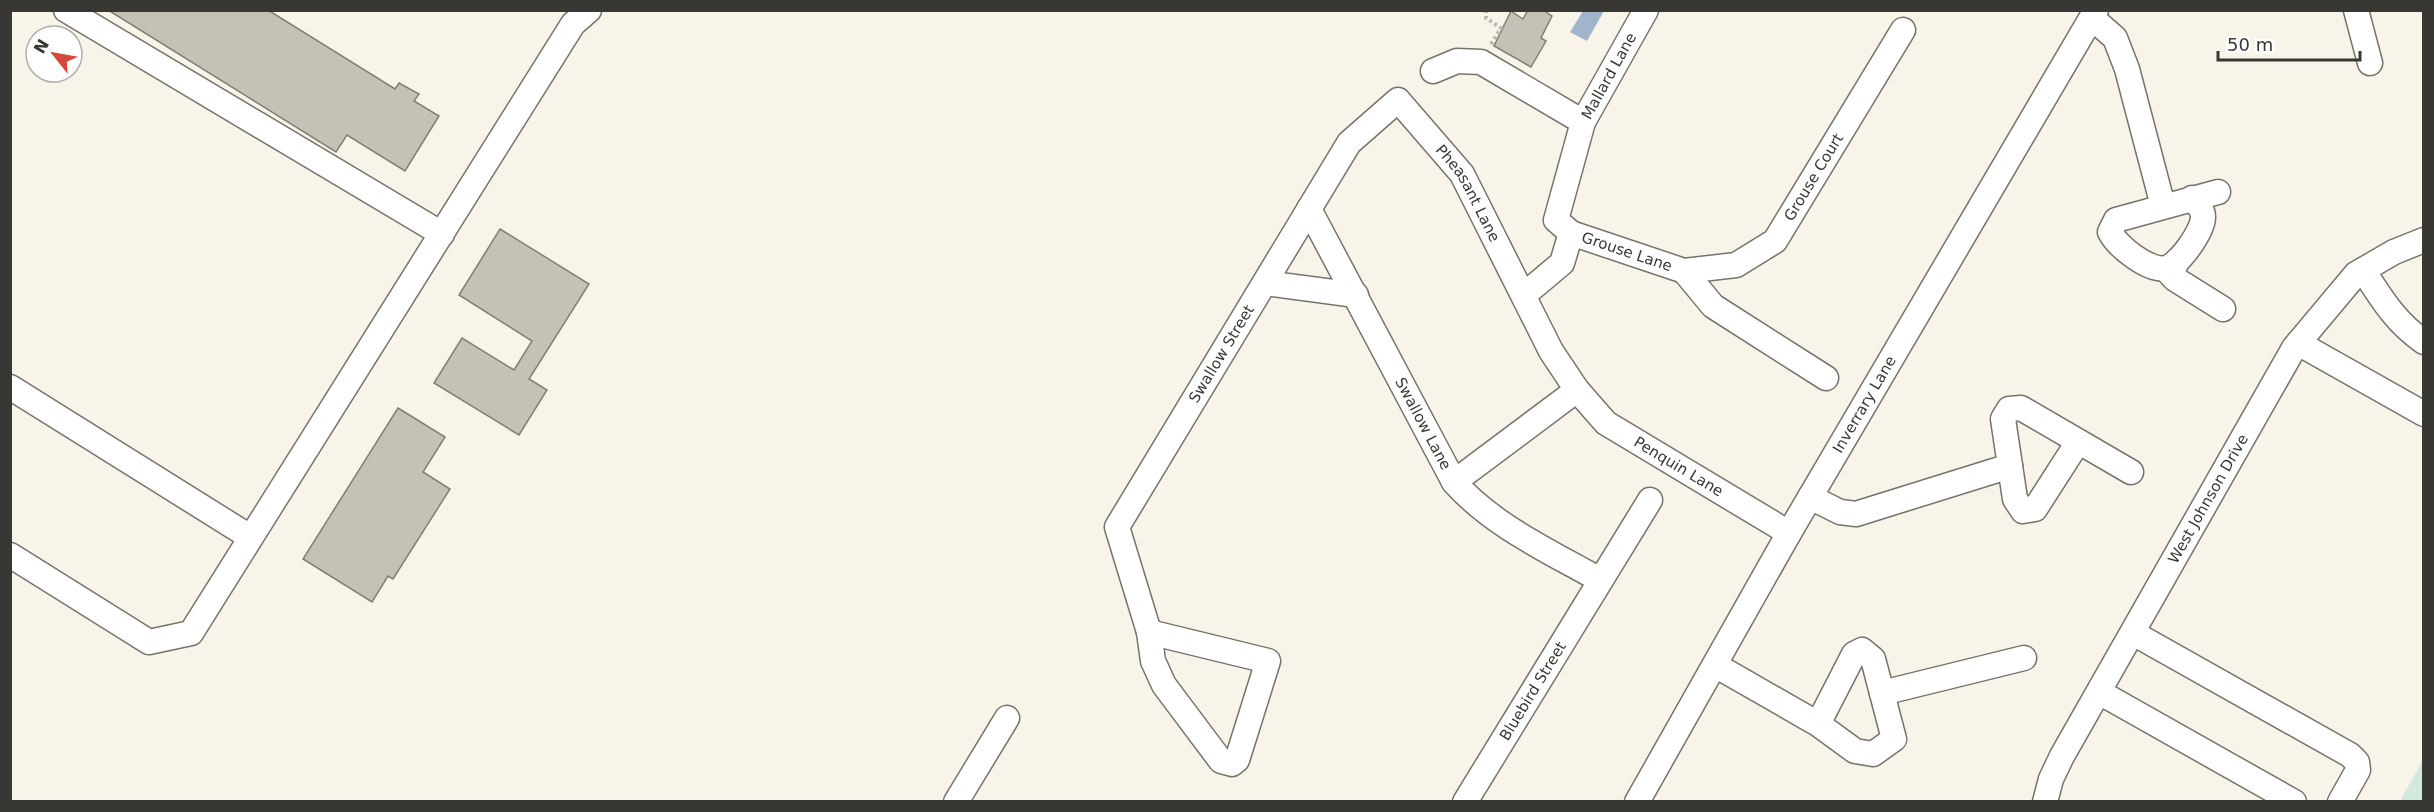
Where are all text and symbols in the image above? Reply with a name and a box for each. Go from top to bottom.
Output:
north arrow [24,24,84,84]
scale bar [2218,24,2360,62]
street label: Mallard Lane [1578,30,1640,122]
text: 50 m [2227,34,2273,55]
text: N [30,36,53,57]
street label: Grouse Court [1780,130,1847,224]
street label: Pheasant Lane [1432,141,1504,245]
street label: Grouse Lane [1579,228,1674,275]
street label: Swallow Street [1185,302,1258,406]
street label: Inverrary Lane [1829,353,1900,456]
street label: Swallow Lane [1391,374,1455,473]
street label: West Johnson Drive [2164,431,2252,567]
street label: Penquin Lane [1631,433,1727,500]
street label: Bluebird Street [1496,638,1570,744]

